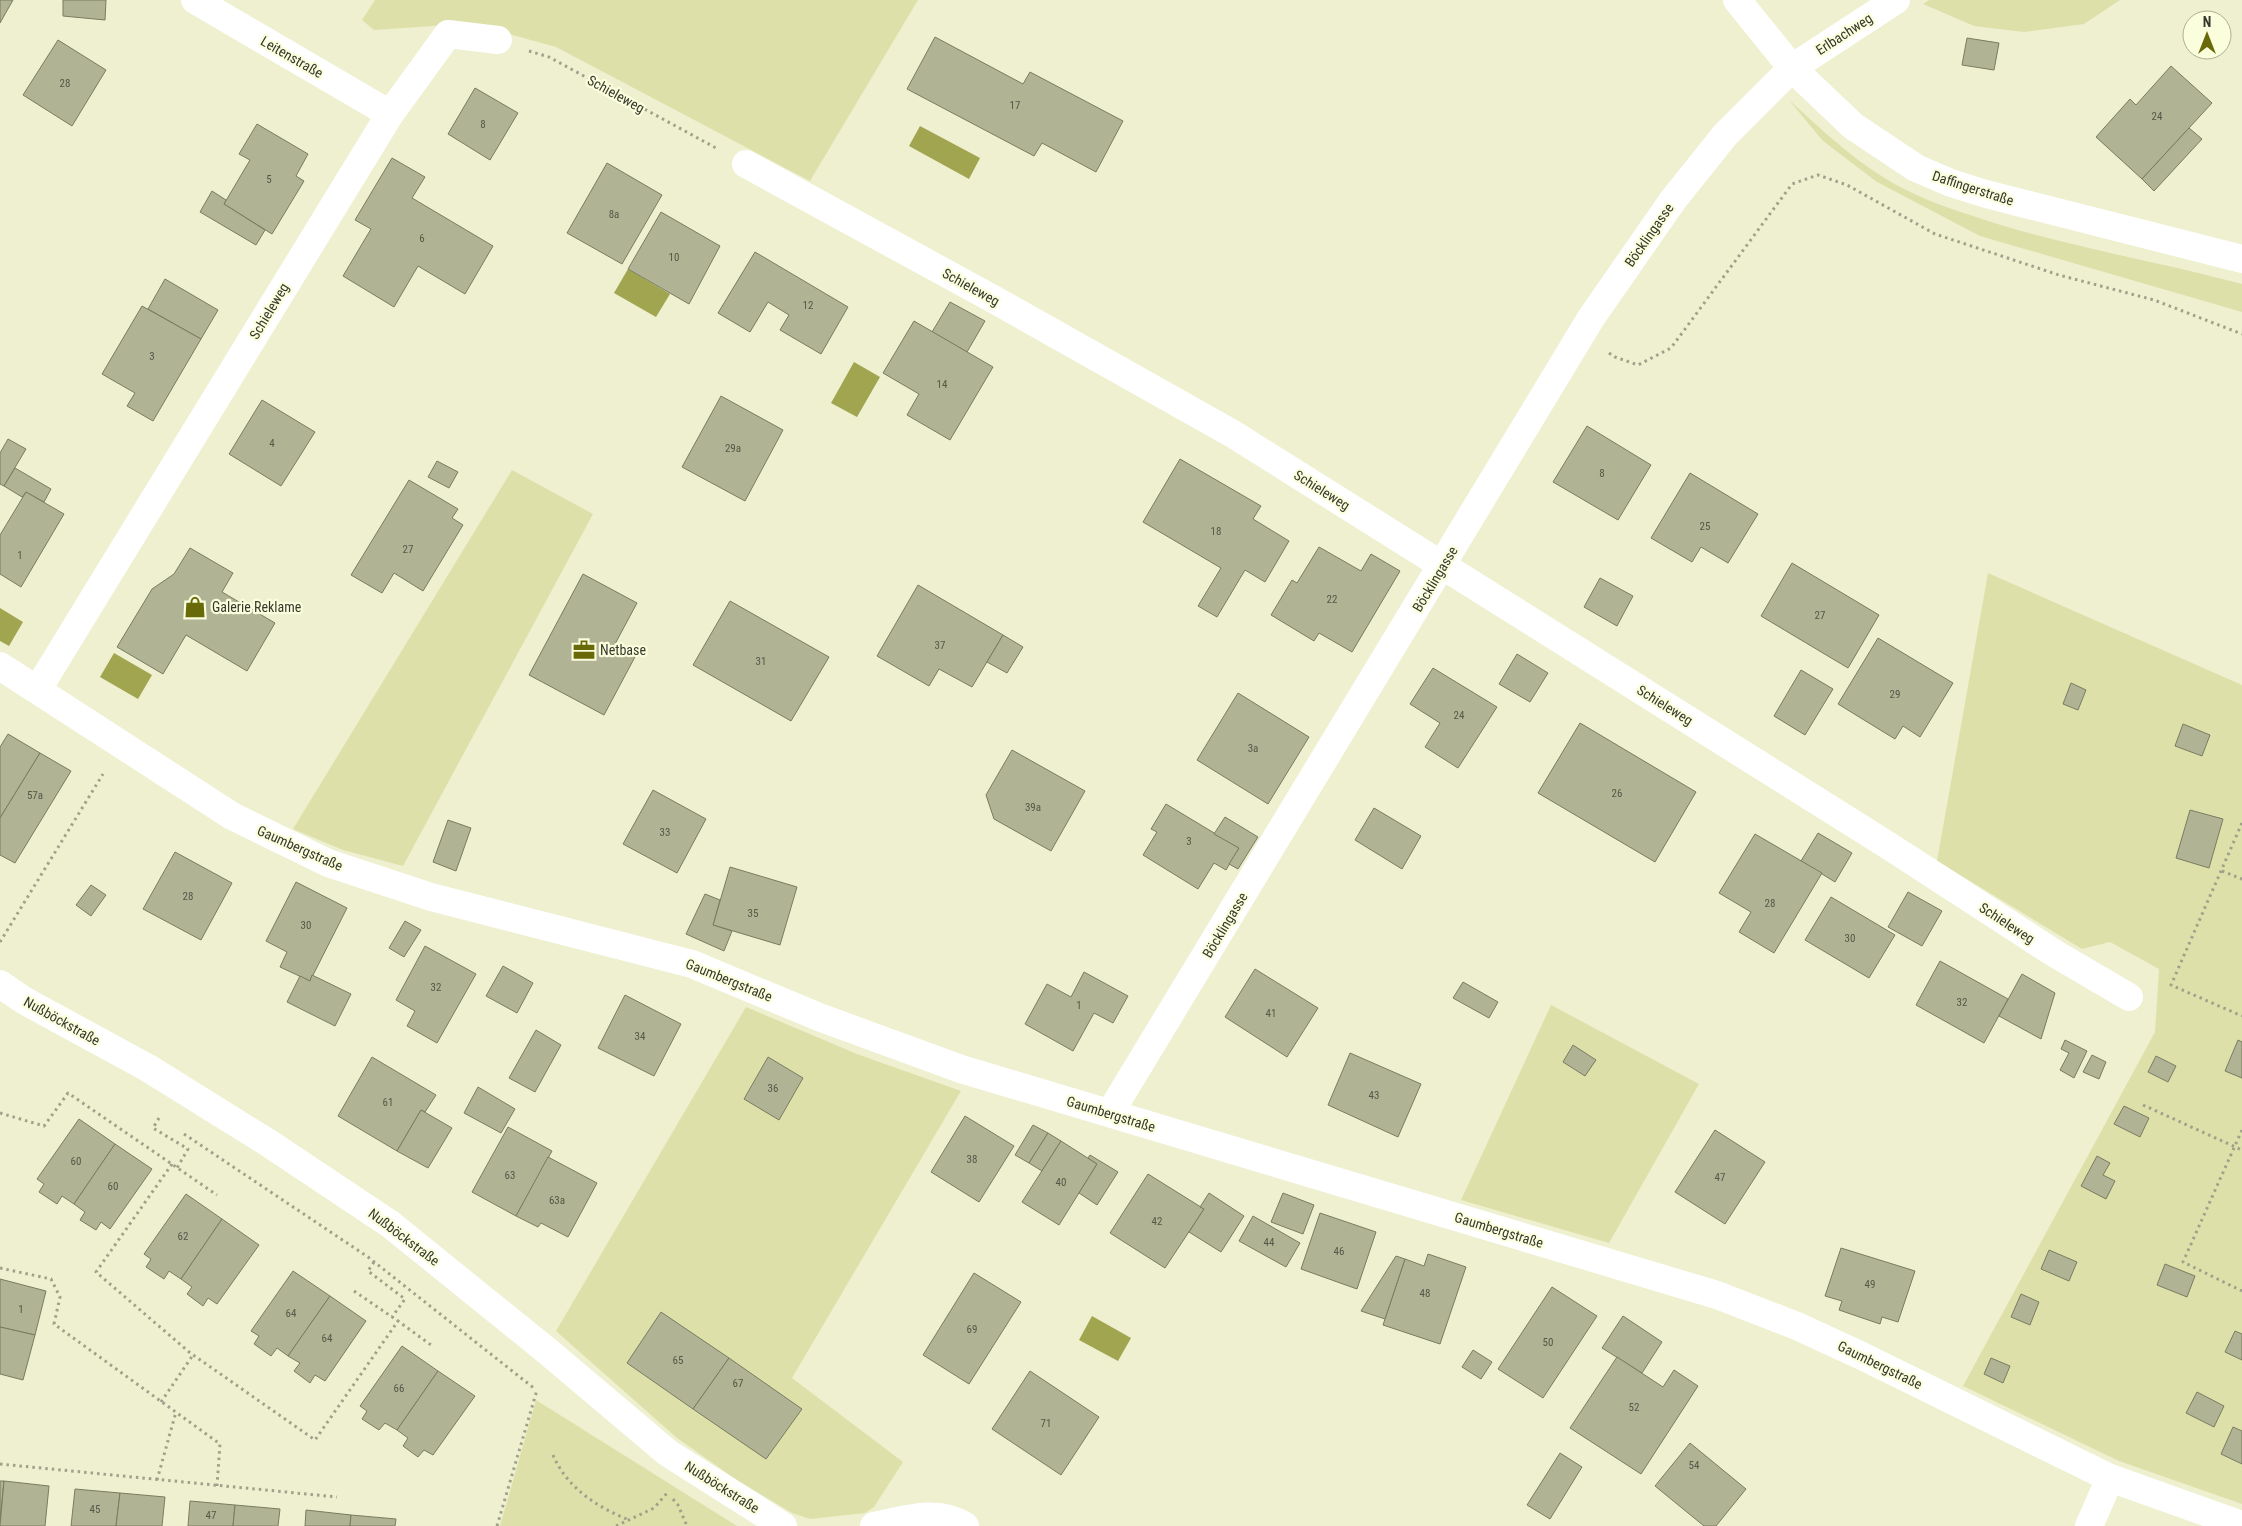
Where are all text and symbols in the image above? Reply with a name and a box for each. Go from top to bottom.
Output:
street label: Erlbachweg [1813,10,1875,58]
north arrow [2182,10,2232,60]
text: N [2203,14,2211,30]
street label: Leitenstraße [258,33,326,81]
street label: Schieleweg [585,72,647,116]
house number: 28 [60,77,70,90]
house number: 17 [1010,99,1020,112]
house number: 24 [2152,110,2163,123]
house number: 8 [480,118,486,131]
street label: Daffingerstraße [1930,167,2016,209]
house number: 5 [266,173,272,186]
street label: Böcklingasse [1621,200,1677,270]
house number: 8a [609,208,619,221]
house number: 6 [419,232,425,245]
house number: 10 [669,251,679,264]
street label: Schieleweg [940,265,1002,309]
street label: Schieleweg [246,280,292,342]
house number: 12 [803,299,813,312]
house number: 3 [149,350,155,363]
house number: 14 [937,378,948,391]
house number: 4 [269,437,275,450]
house number: 29a [725,442,741,455]
street label: Schieleweg [1291,467,1353,513]
house number: 8 [1599,467,1605,480]
house number: 25 [1700,520,1710,533]
house number: 18 [1211,525,1221,538]
house number: 27 [403,543,413,556]
street label: Böcklingasse [1409,543,1461,615]
house number: 1 [17,549,23,562]
house number: 22 [1327,593,1337,606]
shop icon: Galerie Reklame [182,594,208,620]
place label: Galerie Reklame [212,599,302,615]
house number: 27 [1815,609,1825,622]
office icon: Netbase [571,637,597,663]
house number: 37 [935,639,945,652]
place label: Netbase [600,642,646,658]
house number: 31 [756,655,766,668]
street label: Schieleweg [1634,682,1696,728]
house number: 29 [1890,688,1900,701]
house number: 24 [1454,709,1465,722]
house number: 3a [1248,742,1258,755]
house number: 26 [1612,787,1622,800]
house number: 57a [27,789,43,802]
house number: 39a [1025,801,1041,814]
street label: Gaumbergstraße [255,822,346,874]
house number: 33 [660,826,670,839]
house number: 3 [1186,835,1192,848]
street label: Böcklingasse [1199,889,1251,961]
house number: 28 [183,890,193,903]
house number: 28 [1765,897,1775,910]
street label: Schieleweg [1976,899,2038,947]
house number: 35 [748,907,758,920]
house number: 30 [301,919,311,932]
house number: 30 [1845,932,1855,945]
street label: Gaumbergstraße [683,955,775,1005]
house number: 32 [431,981,441,994]
street label: Nußböckstraße [21,994,103,1049]
house number: 32 [1957,996,1967,1009]
house number: 1 [1076,999,1082,1012]
house number: 41 [1266,1007,1276,1020]
house number: 34 [635,1030,646,1043]
house number: 36 [768,1082,778,1095]
house number: 43 [1369,1089,1379,1102]
street label: Gaumbergstraße [1065,1093,1158,1135]
house number: 61 [383,1096,393,1109]
house number: 38 [967,1153,977,1166]
house number: 60 [71,1155,81,1168]
house number: 63 [505,1169,515,1182]
house number: 47 [1715,1171,1725,1184]
house number: 40 [1056,1176,1066,1189]
house number: 60 [108,1180,118,1193]
house number: 63a [549,1194,565,1207]
street label: Nußböckstraße [365,1205,443,1269]
street label: Gaumbergstraße [1453,1209,1546,1251]
house number: 42 [1152,1215,1162,1228]
house number: 62 [178,1230,188,1243]
house number: 44 [1264,1236,1275,1249]
house number: 46 [1334,1245,1344,1258]
house number: 49 [1865,1278,1875,1291]
house number: 48 [1420,1287,1430,1300]
house number: 1 [18,1303,24,1316]
house number: 64 [286,1307,297,1320]
house number: 69 [967,1323,977,1336]
house number: 64 [322,1332,333,1345]
house number: 50 [1543,1336,1553,1349]
street label: Gaumbergstraße [1835,1338,1925,1393]
house number: 65 [673,1354,683,1367]
house number: 67 [733,1377,743,1390]
house number: 66 [394,1382,404,1395]
house number: 52 [1629,1401,1639,1414]
house number: 71 [1041,1417,1051,1430]
street label: Nußböckstraße [682,1458,762,1516]
house number: 54 [1689,1459,1700,1472]
house number: 45 [90,1503,100,1516]
house number: 47 [206,1509,216,1522]

